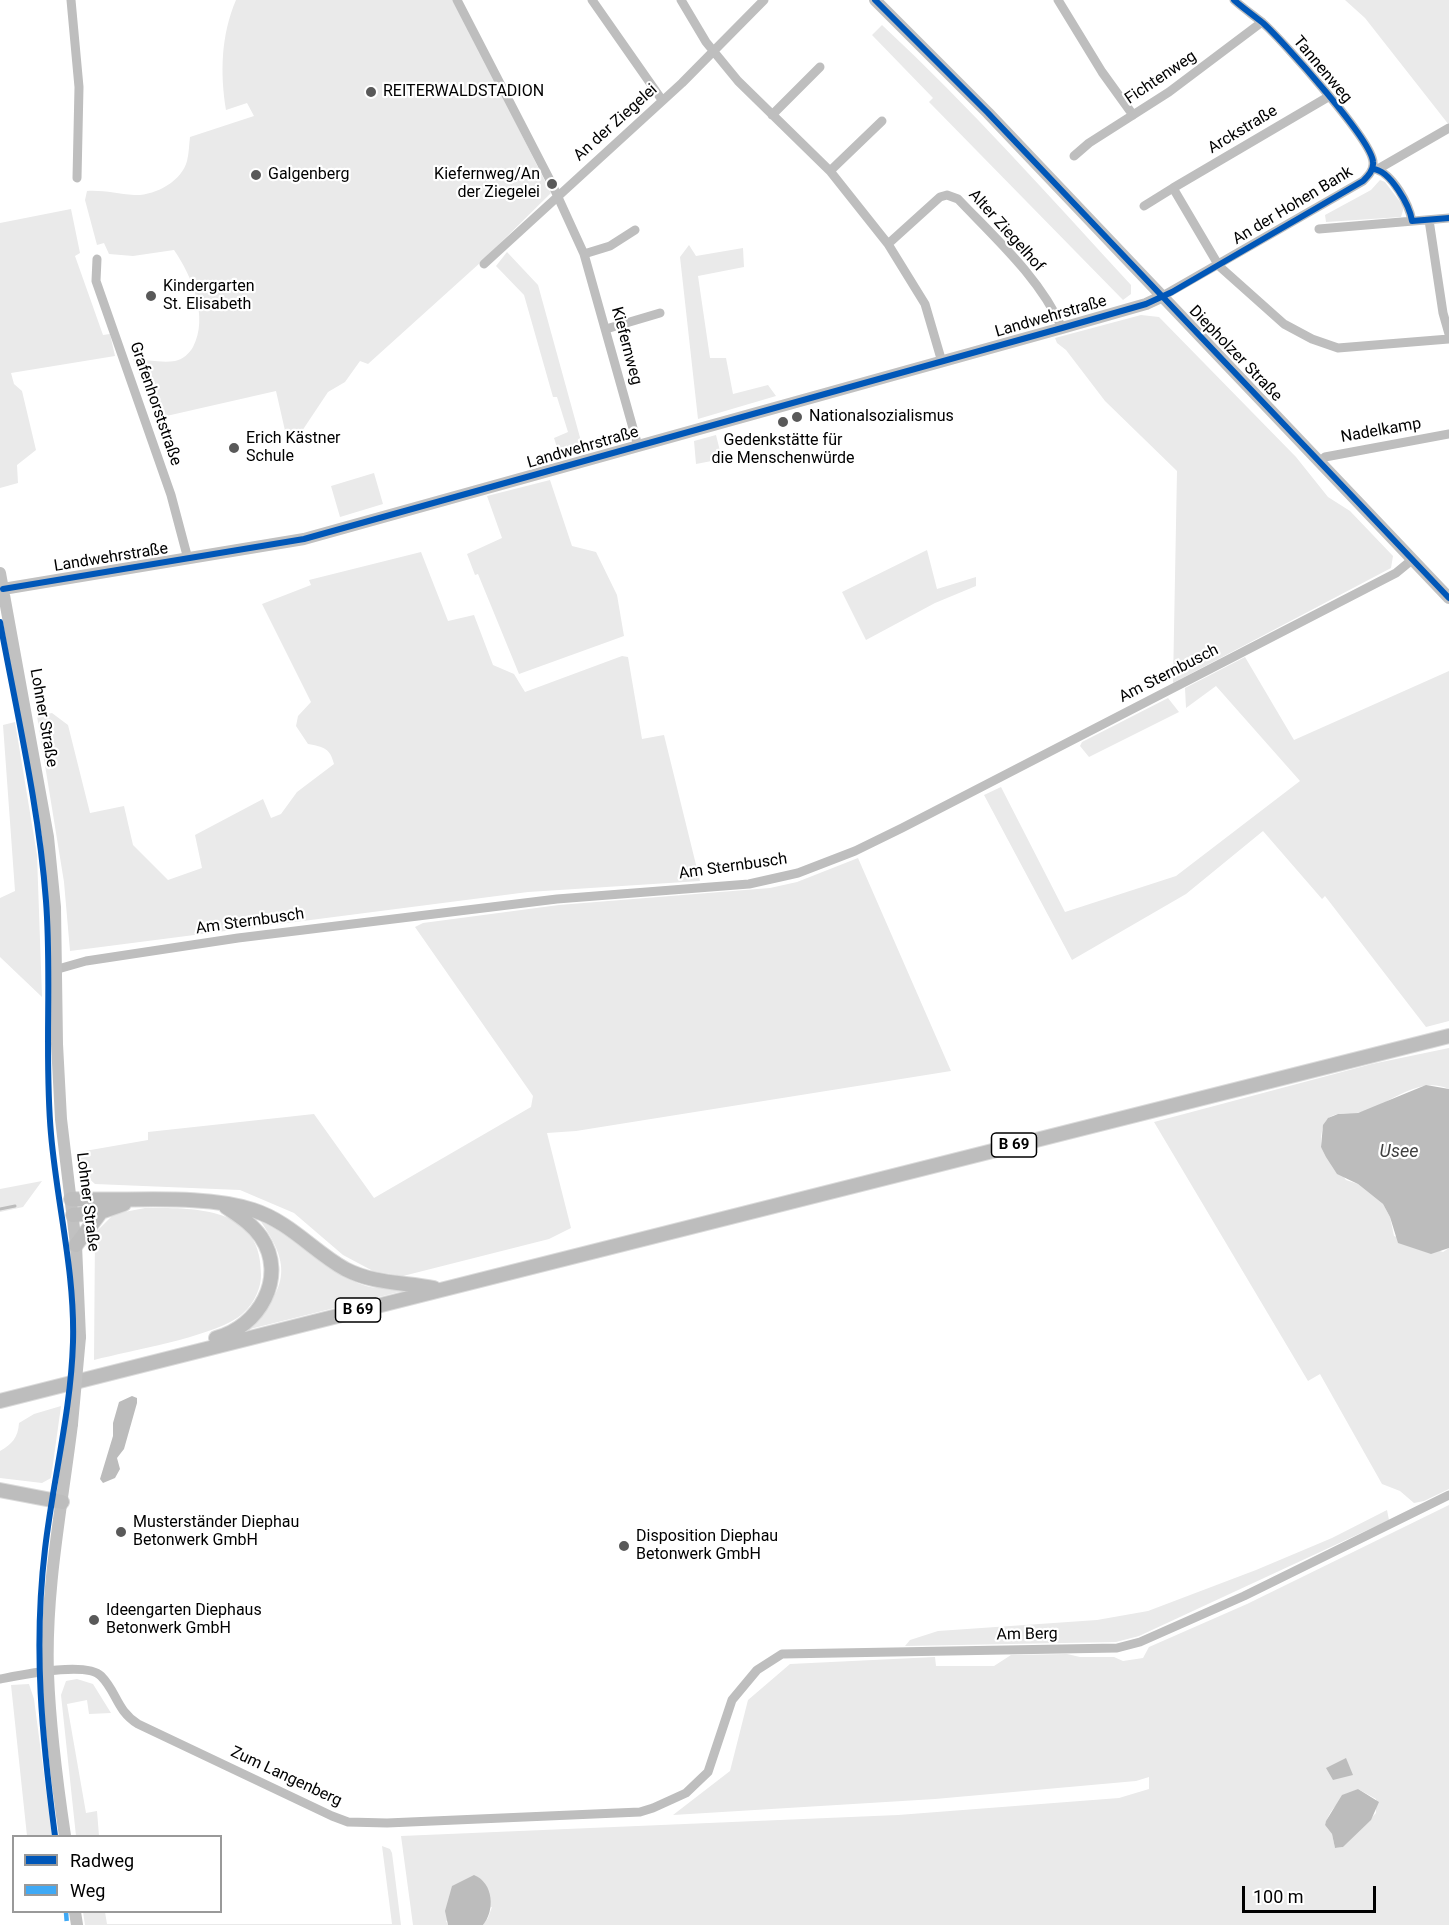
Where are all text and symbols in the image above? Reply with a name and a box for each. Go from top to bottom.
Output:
street label: Tannenweg [1288,32,1356,108]
street label: Fichtenweg [1122,47,1200,109]
street label: An der Ziegelei [570,80,662,166]
place label: REITERWALDSTADION [383,82,544,102]
marker: REITERWALDSTADION [364,85,378,99]
street label: Arckstraße [1205,102,1281,158]
street label: An der Hohen Bank [1230,163,1356,249]
place label: Galgenberg [268,165,350,185]
place label: Kiefernweg/An der Ziegelei [434,165,540,203]
marker: Galgenberg [249,168,263,182]
marker: Kiefernweg/An der Ziegelei [545,177,559,191]
street label: Alter Ziegelhof [964,186,1048,276]
place label: Kindergarten St. Elisabeth [163,277,255,315]
marker: Kindergarten St. Elisabeth [144,289,158,303]
street label: Landwehrstraße [993,292,1109,342]
street label: Diepholzer Straße [1184,302,1286,406]
street label: Kiefernweg [606,305,646,387]
street label: Grafenhorststraße [125,340,185,468]
place label: Nationalsozialismus [809,407,954,427]
marker: Nationalsozialismus [790,410,804,424]
street label: Nadelkamp [1339,414,1423,448]
marker: Gedenkstätte für die Menschenwürde [776,415,790,429]
street label: Landwehrstraße [525,423,641,473]
place label: Erich Kästner Schule [246,429,341,467]
place label: Gedenkstätte für die Menschenwürde [711,431,855,469]
marker: Erich Kästner Schule [227,441,241,455]
street label: Landwehrstraße [53,540,169,576]
street label: Am Sternbusch [1116,641,1222,707]
street label: Lohner Straße [25,667,61,769]
street label: Am Sternbusch [678,850,788,884]
street label: Am Sternbusch [195,905,305,939]
road number: B 69 [992,1133,1036,1157]
water label: Usee [1380,1141,1418,1163]
street label: Lohner Straße [71,1151,103,1253]
road number: B 69 [336,1298,380,1322]
place label: Musterständer Diephau Betonwerk GmbH [133,1513,299,1551]
marker: Musterständer Diephau Betonwerk GmbH [114,1525,128,1539]
place label: Disposition Diephau Betonwerk GmbH [636,1527,778,1565]
marker: Disposition Diephau Betonwerk GmbH [617,1539,631,1553]
place label: Ideengarten Diephaus Betonwerk GmbH [106,1601,262,1639]
marker: Ideengarten Diephaus Betonwerk GmbH [87,1613,101,1627]
street label: Am Berg [996,1625,1058,1645]
street label: Zum Langenberg [227,1743,345,1811]
legend [12,1835,222,1913]
text: Radweg [70,1850,134,1871]
scale bar [1245,1874,1378,1912]
text: Weg [70,1880,105,1901]
text: 100 m [1253,1886,1304,1907]

